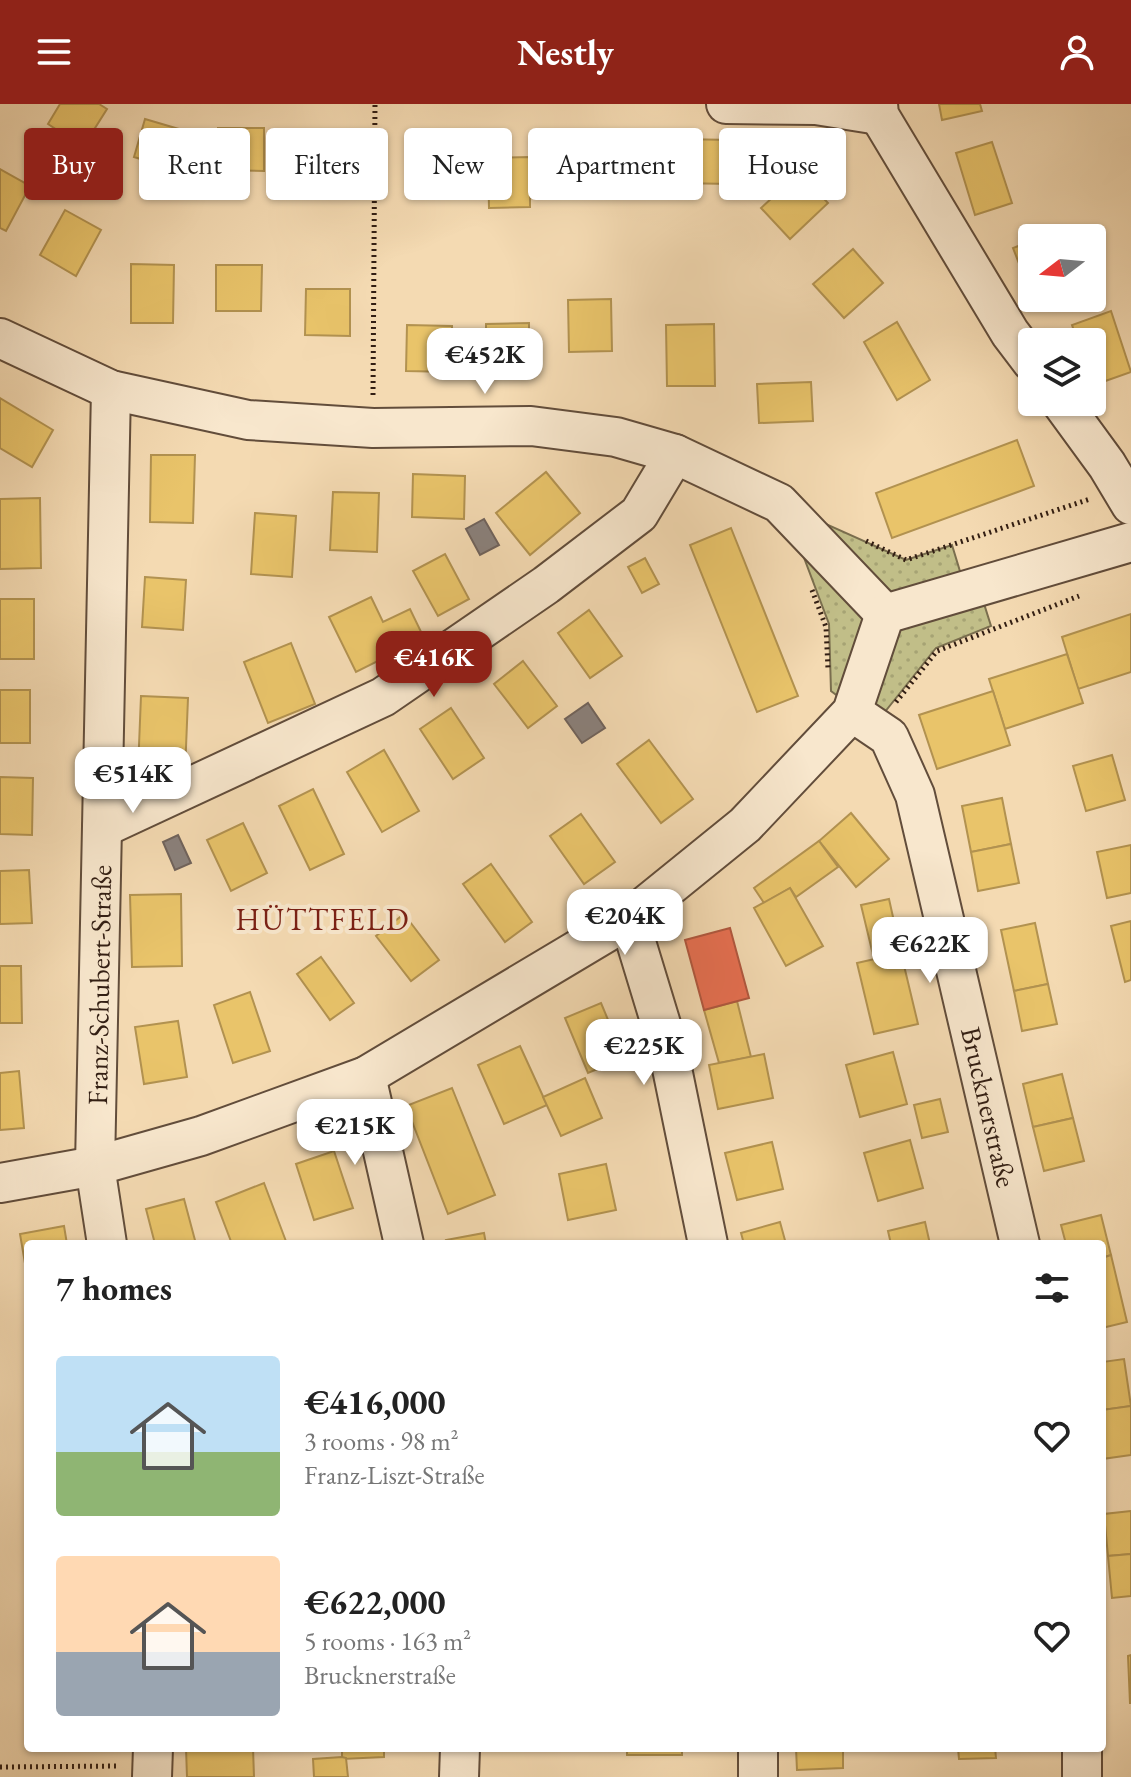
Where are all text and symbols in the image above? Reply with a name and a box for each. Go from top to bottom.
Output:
text: Nestly [517,29,614,76]
icon: menu [32,30,76,74]
icon: person [1055,30,1099,74]
chip: Buy [24,128,123,200]
chip: Rent [139,128,250,200]
chip: Filters [266,128,388,200]
chip: New [404,128,512,200]
chip: Apartment [528,128,703,200]
chip: House [719,128,846,200]
north arrow [1018,224,1106,312]
map controls [1018,224,1106,416]
pin: €452K [429,328,541,396]
button: layers [1018,328,1106,416]
text: €452K [445,337,525,371]
pin: €416K [378,631,490,699]
text: €416K [394,640,474,674]
pin: €514K [77,747,189,815]
text: €514K [93,756,173,790]
street label: Franz-Schubert-Straße [79,865,119,1105]
pin: €204K [569,889,681,957]
text: €204K [585,898,665,932]
district label: HÜTTFELD [235,900,411,939]
pin: €622K [874,917,986,985]
text: €622K [890,926,970,960]
pin: €225K [588,1019,700,1087]
street label: Brucknerstraße [953,1023,1025,1191]
text: €225K [604,1028,684,1062]
pin: €215K [299,1099,411,1167]
text: €215K [315,1108,395,1142]
text: 7 homes [56,1266,172,1310]
icon: filters [1030,1266,1074,1310]
text: €416,000 [304,1380,445,1424]
icon: home [120,1388,216,1484]
icon: heart [1030,1414,1074,1458]
text: 3 rooms · 98 m² [304,1424,459,1458]
text: Franz-Liszt-Straße [304,1458,485,1492]
text: €622,000 [304,1580,445,1624]
icon: home [120,1588,216,1684]
icon: heart [1030,1614,1074,1658]
text: 5 rooms · 163 m² [304,1624,471,1658]
text: Brucknerstraße [304,1658,456,1692]

